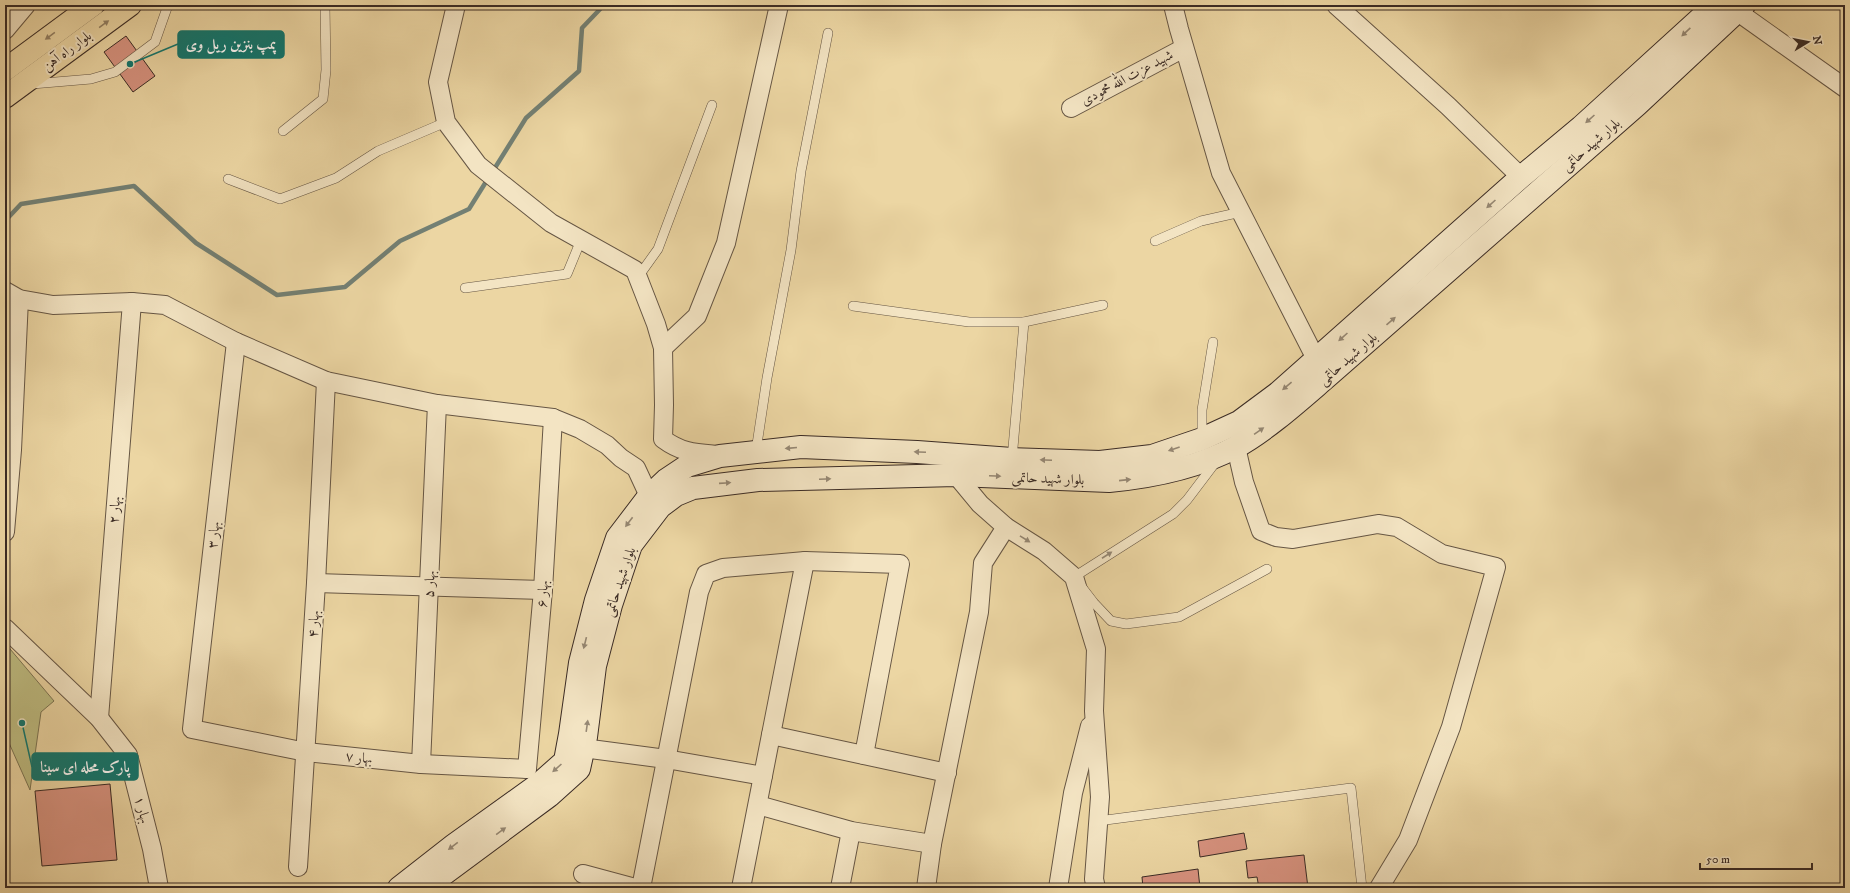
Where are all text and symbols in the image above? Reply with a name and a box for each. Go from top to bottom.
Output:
one-way arrow [98,20,109,28]
north arrow [1788,22,1828,62]
street label: بلوار راه آهن [39,27,96,75]
one-way arrow [1681,27,1691,36]
callout: پمپ بنزین ریل وی [178,31,284,58]
one-way arrow [45,32,55,40]
text: پمپ بنزین ریل وی [186,35,277,55]
text: N [1809,35,1825,46]
street label: شهید عزت الله محمودی [1076,43,1176,110]
street label: بلوار شهید حاتمی [1558,114,1625,176]
one-way arrow [1585,114,1595,123]
one-way arrow [1486,199,1497,208]
one-way arrow [1386,316,1396,326]
street label: بلوار شهید حاتمی [1315,328,1382,390]
one-way arrow [1338,333,1348,342]
one-way arrow [1282,381,1292,391]
one-way arrow [1254,427,1264,435]
one-way arrow [784,444,797,451]
one-way arrow [1168,446,1180,452]
one-way arrow [914,449,926,456]
one-way arrow [1039,457,1052,463]
street label: بلوار شهید حاتمی [1011,469,1085,489]
one-way arrow [989,473,1001,480]
one-way arrow [819,476,832,482]
one-way arrow [1119,476,1131,483]
one-way arrow [719,480,731,487]
street label: بهار ۲ [105,496,125,524]
one-way arrow [625,516,633,527]
street label: بهار ۳ [204,520,224,550]
one-way arrow [1020,535,1030,543]
street label: بلوار شهید حاتمی [600,544,640,619]
one-way arrow [1101,552,1113,559]
street label: بهار ۵ [420,570,440,598]
street label: بهار ۶ [533,580,553,608]
street label: بهار ۴ [304,610,324,638]
one-way arrow [582,637,588,649]
one-way arrow [584,719,590,732]
street label: بهار ۷ [344,748,374,768]
callout: پارک محله ای سینا [32,753,138,780]
text: پارک محله ای سینا [40,758,131,778]
one-way arrow [551,763,562,772]
street label: بهار ۱ [130,794,154,826]
one-way arrow [495,827,506,835]
one-way arrow [448,842,459,850]
scale bar [1700,845,1812,871]
text: 50 m [1706,852,1730,867]

